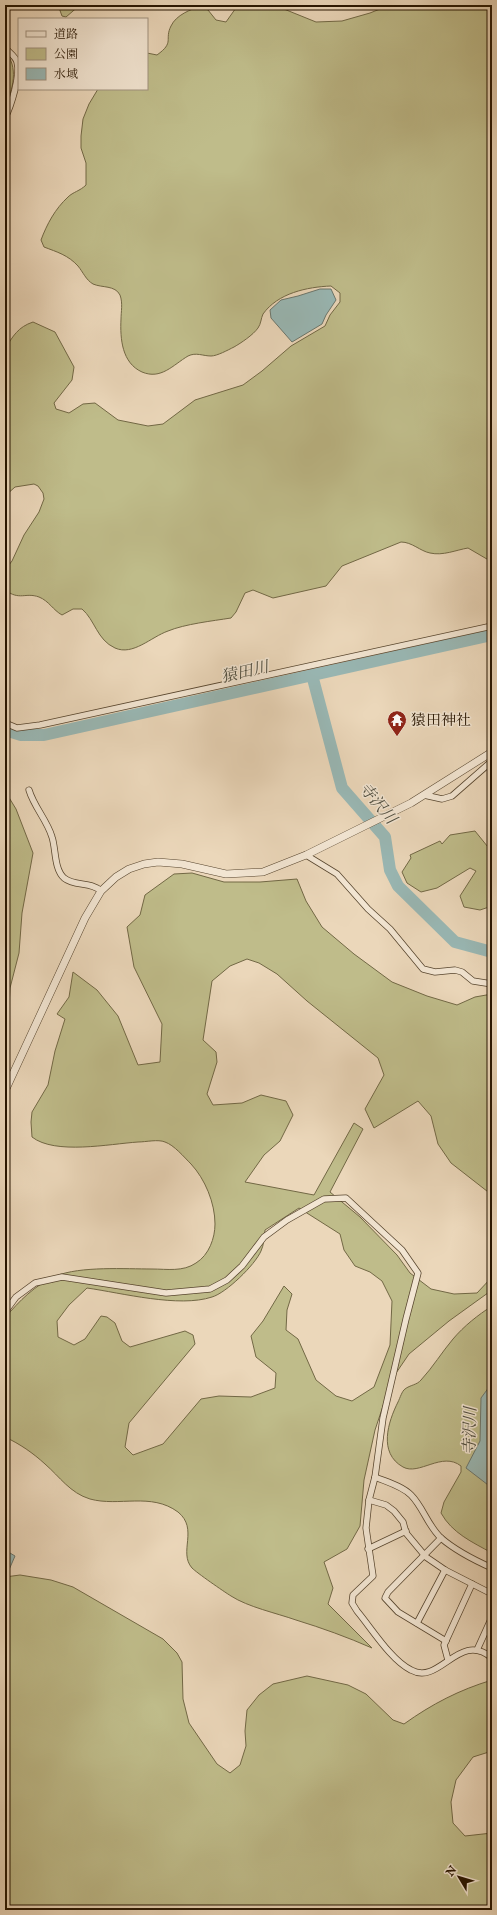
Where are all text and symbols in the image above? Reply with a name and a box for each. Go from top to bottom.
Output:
legend [18,18,148,90]
text: 道路 [54,27,78,42]
text: 公園 [54,47,78,62]
text: 水域 [54,67,78,82]
water label: 猿田川 [219,657,273,688]
temple icon: 猿田神社 [386,709,408,737]
place label: 猿田神社 [411,711,471,730]
water label: 寺沢川 [354,779,401,830]
water label: 寺沢川 [461,1405,481,1455]
north arrow [439,1857,479,1897]
text: N [443,1863,461,1880]

